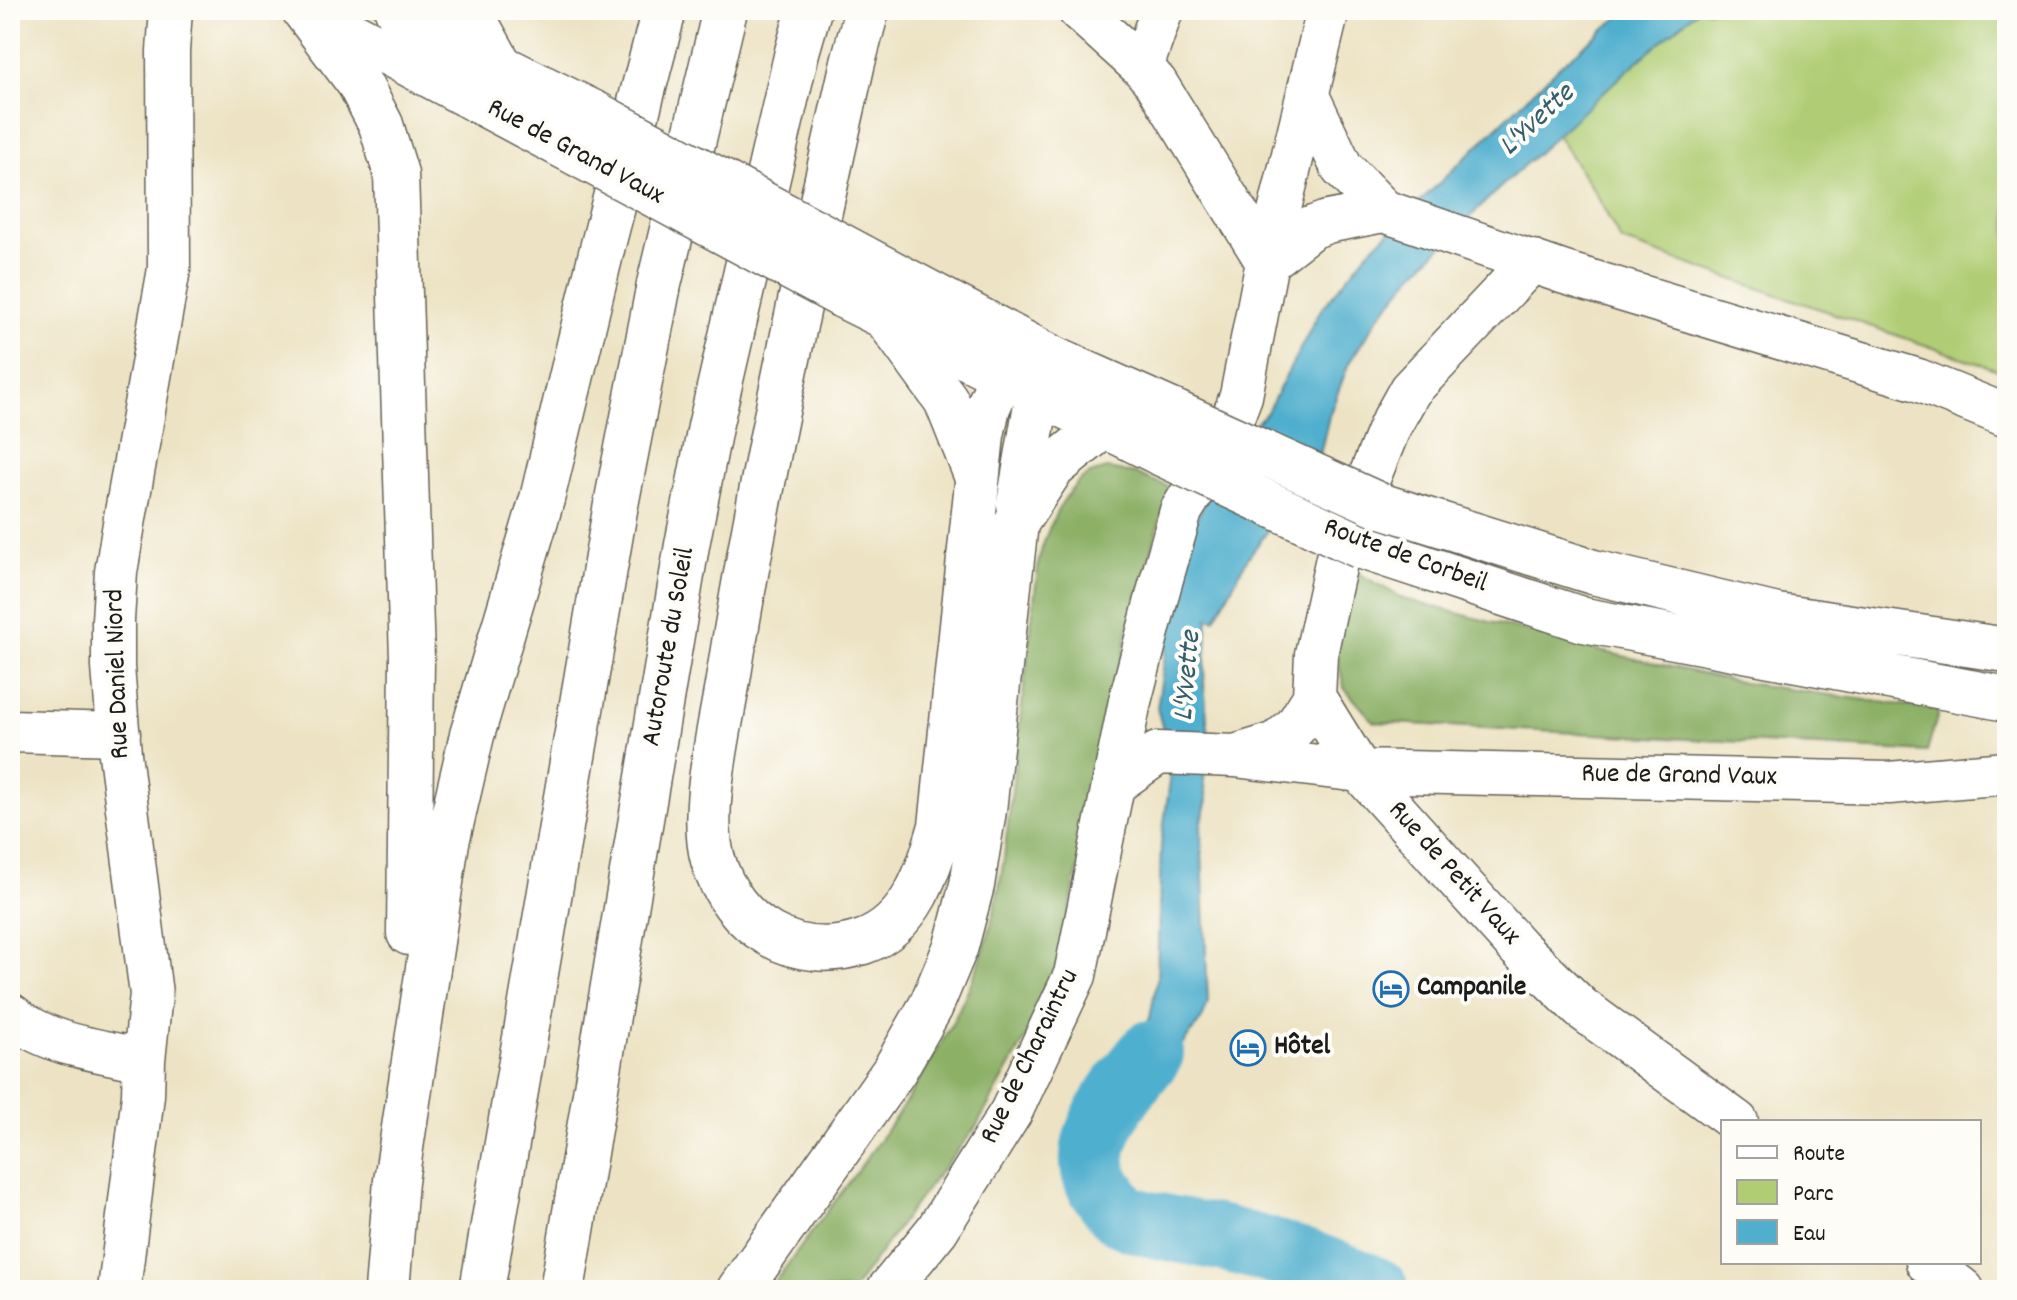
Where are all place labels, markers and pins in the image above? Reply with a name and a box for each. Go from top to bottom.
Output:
place label: Campanile [1417,969,1526,1009]
hotel icon: Campanile [1372,970,1410,1008]
place label: Hôtel [1274,1028,1330,1068]
hotel icon: Hôtel [1229,1029,1267,1067]

